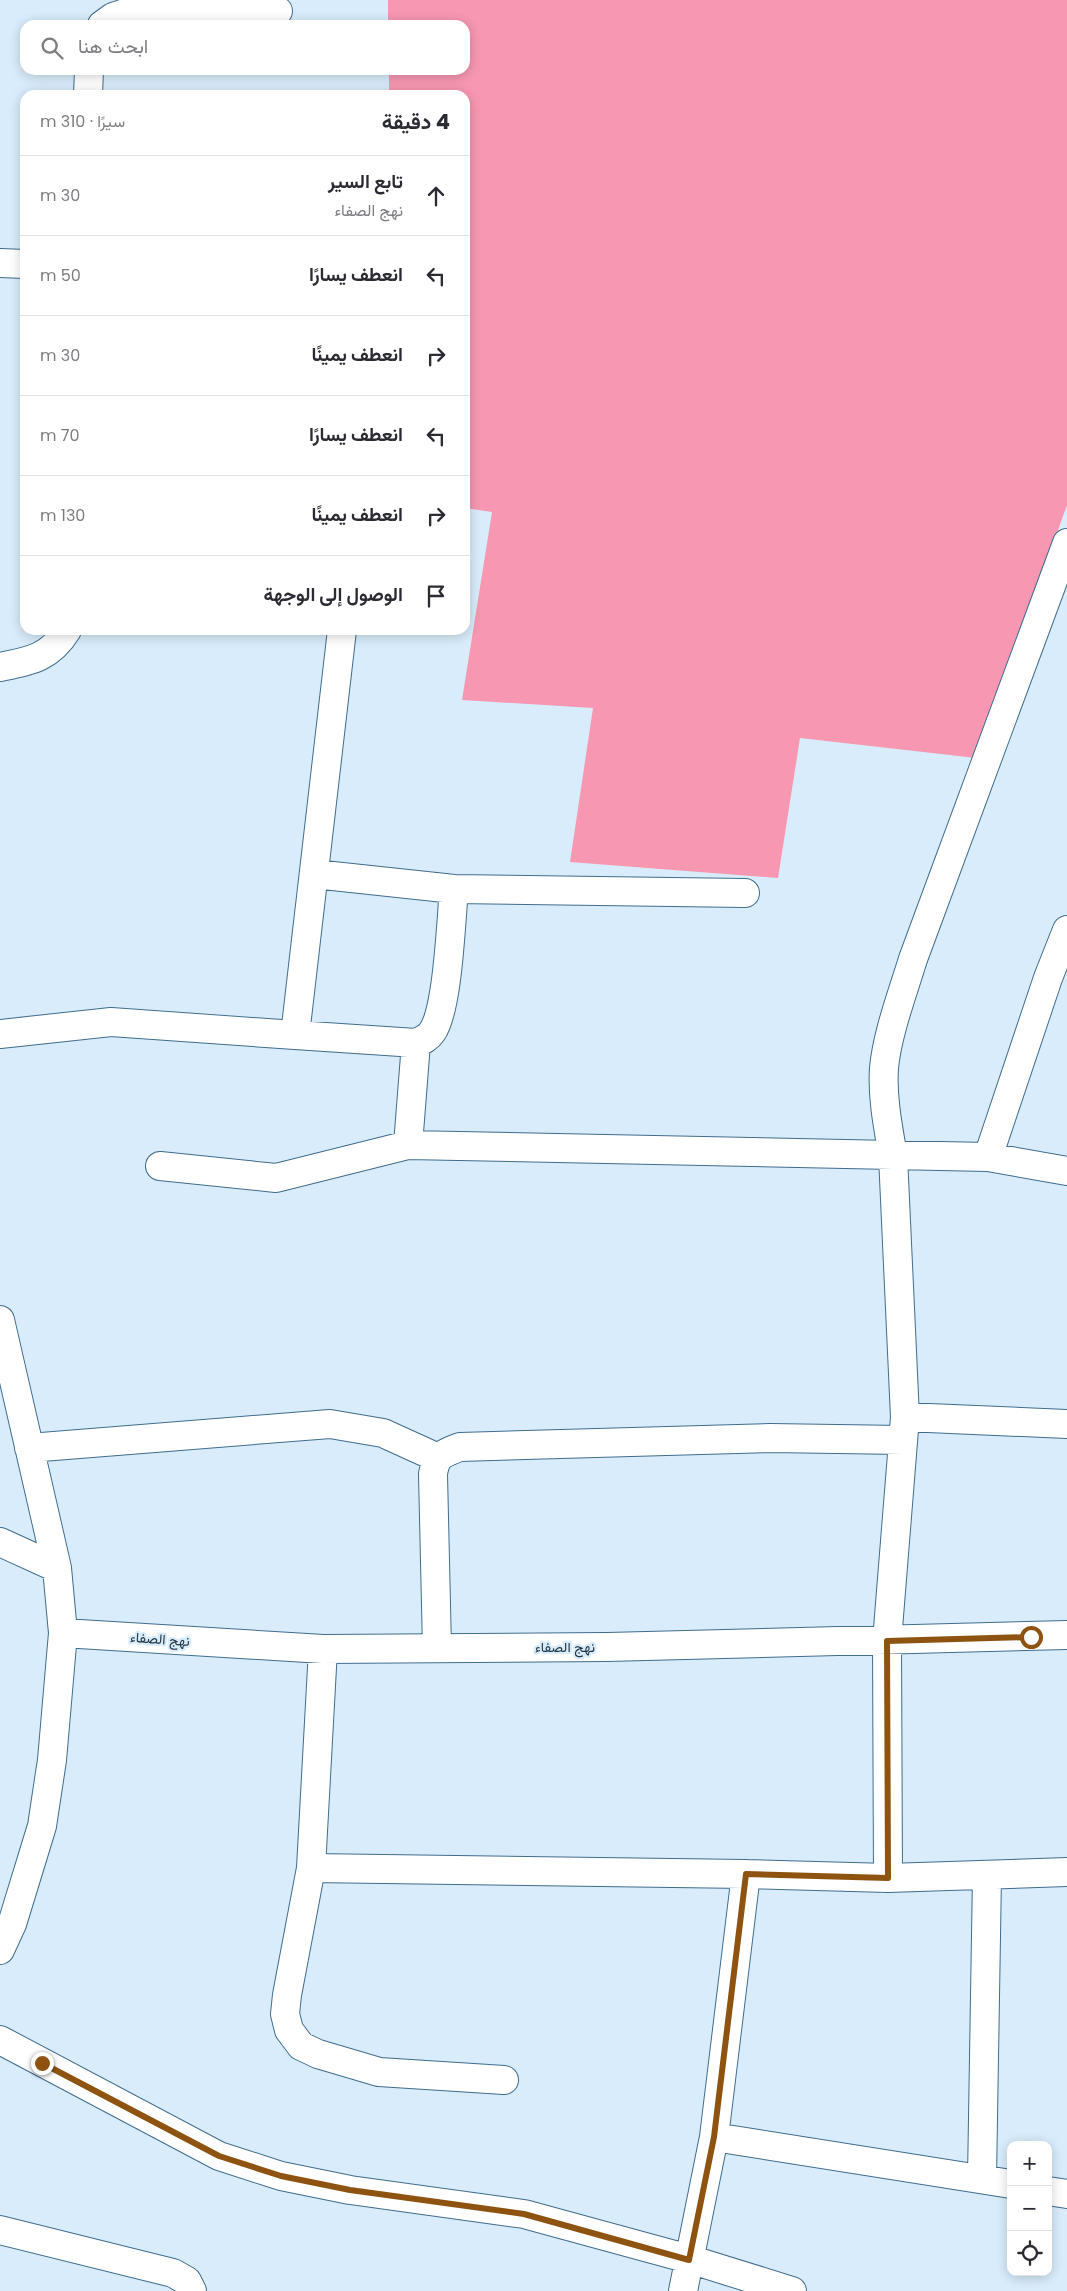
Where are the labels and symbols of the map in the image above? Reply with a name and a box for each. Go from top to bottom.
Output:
route start [1020,1626,1043,1649]
street label: نهج الصفاء [129,1627,191,1652]
street label: نهج الصفاء [535,1637,595,1658]
route end [31,2052,54,2075]

